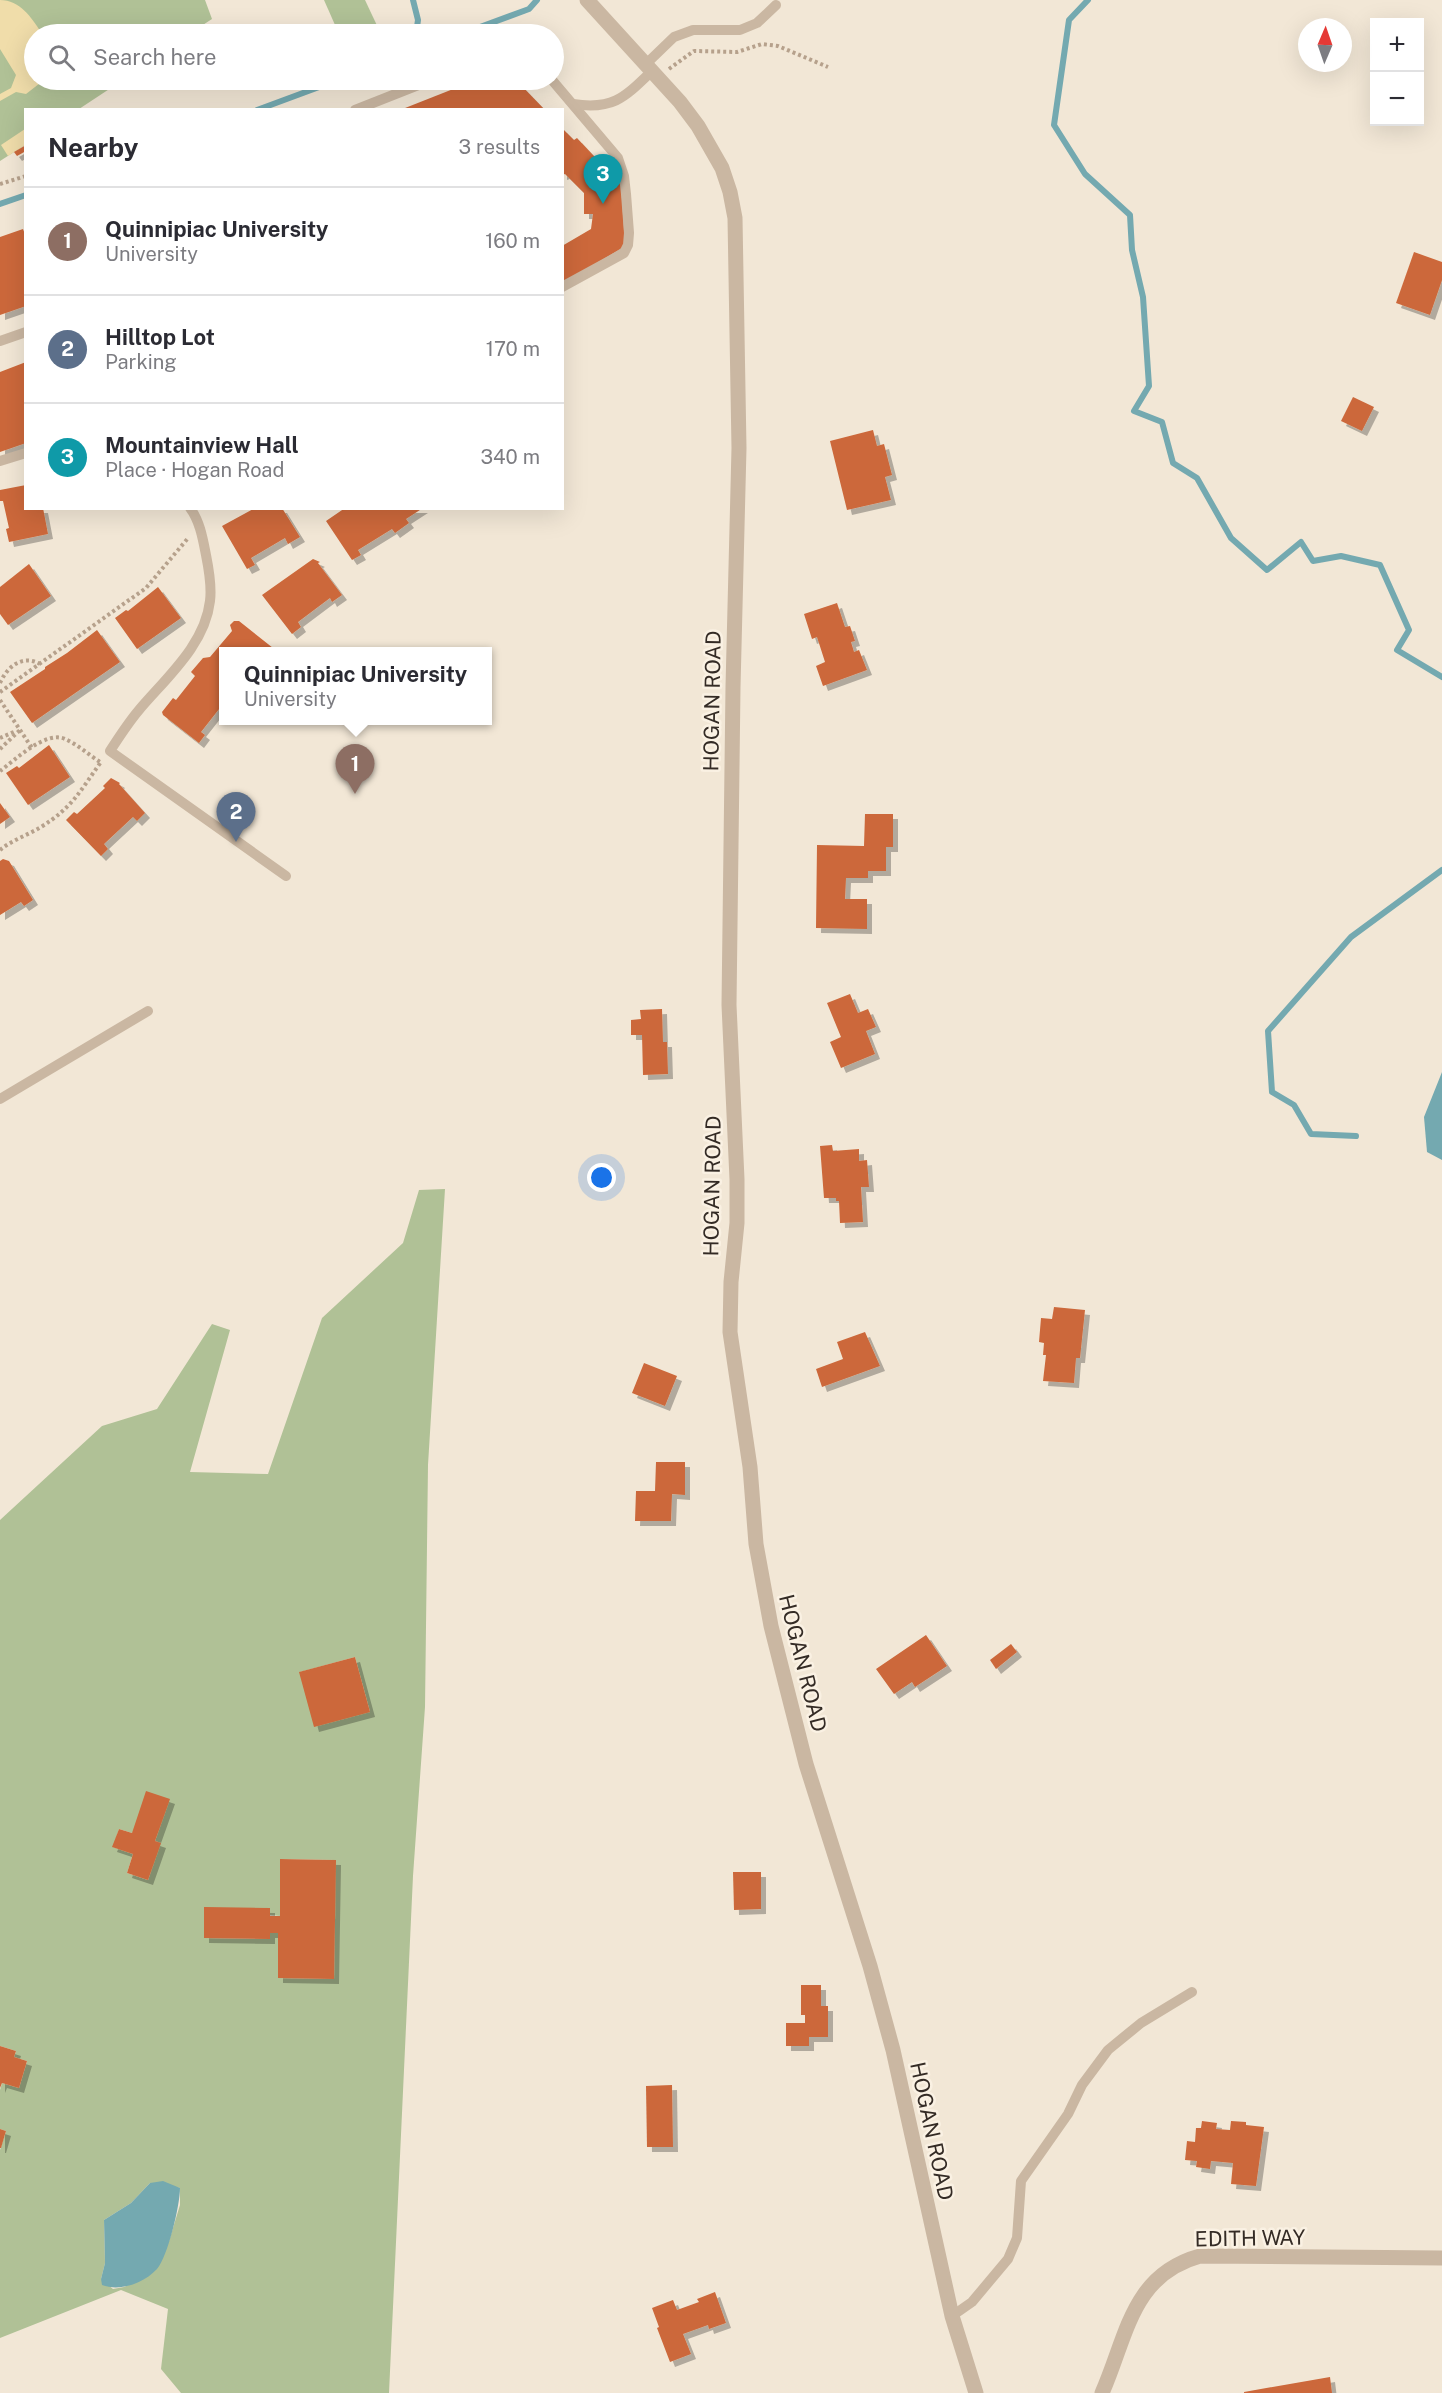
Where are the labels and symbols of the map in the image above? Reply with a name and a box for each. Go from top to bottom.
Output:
north arrow [1298,18,1352,72]
pin: 3 [584,154,622,204]
street label: HOGAN ROAD [698,630,726,772]
pin: 1 [336,744,374,794]
pin: 2 [216,792,256,842]
street label: HOGAN ROAD [698,1115,726,1257]
your location [587,1163,616,1192]
street label: HOGAN ROAD [774,1592,832,1734]
street label: HOGAN ROAD [905,2059,959,2203]
street label: EDITH WAY [1195,2225,1306,2251]

